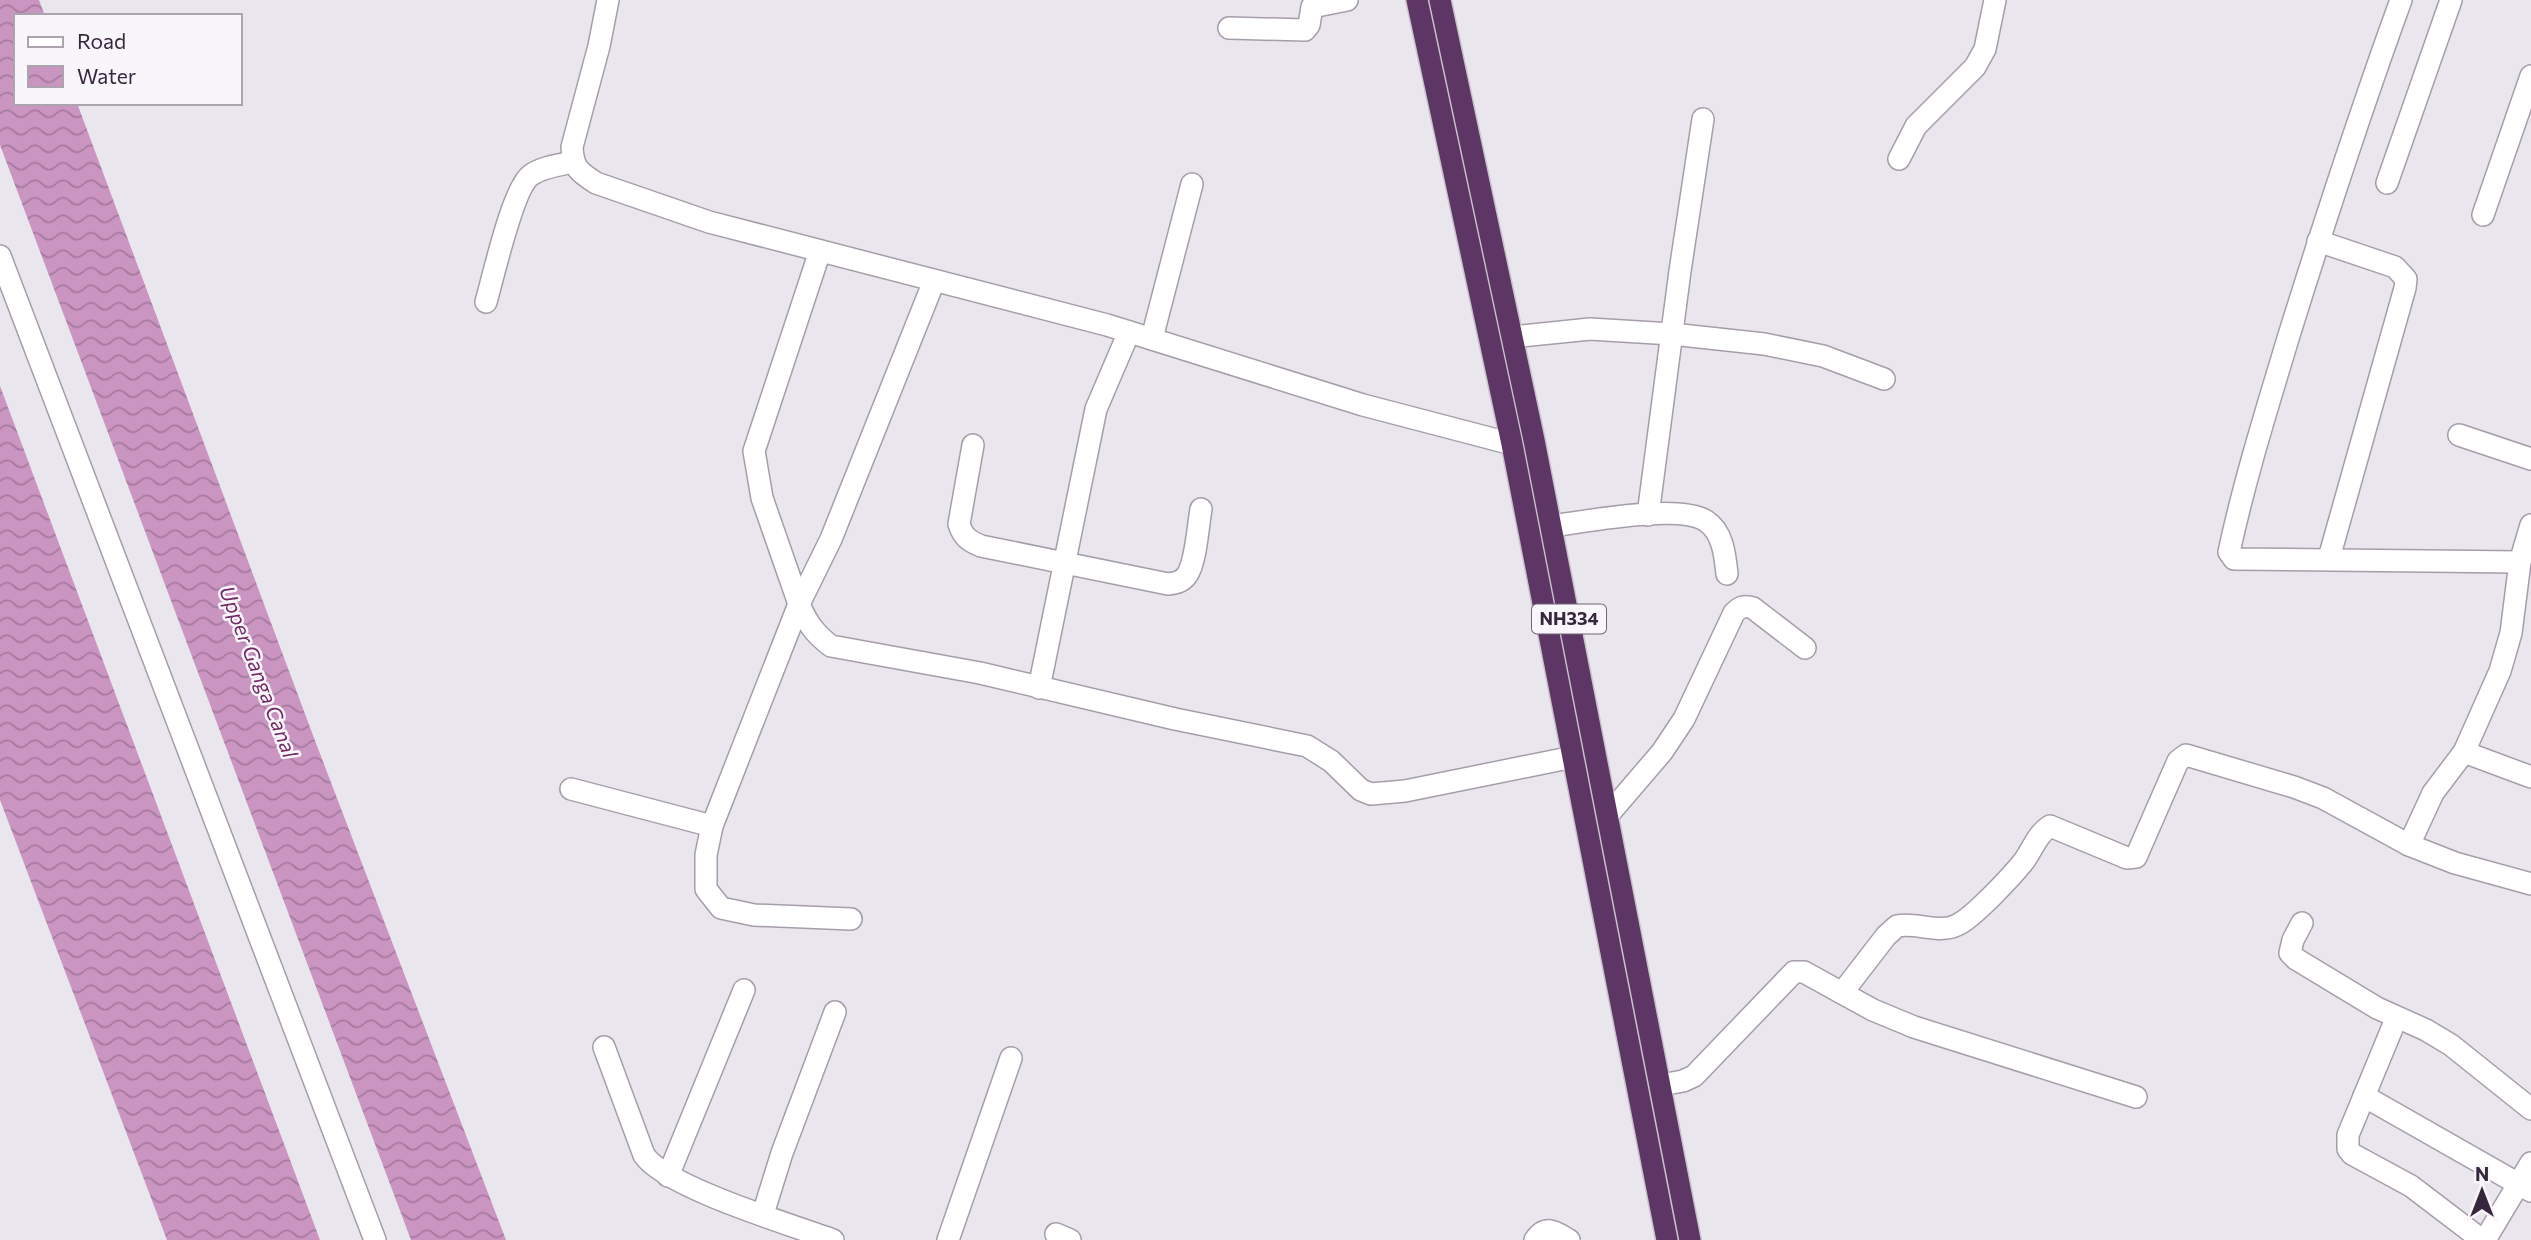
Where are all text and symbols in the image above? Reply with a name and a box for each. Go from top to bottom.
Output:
legend [14,14,242,105]
text: Road [77,28,126,53]
text: Water [77,63,136,88]
water label: Upper Ganga Canal [215,582,304,762]
road number: NH334 [1532,604,1606,634]
north arrow [2447,1156,2517,1226]
text: N [2475,1162,2489,1185]

